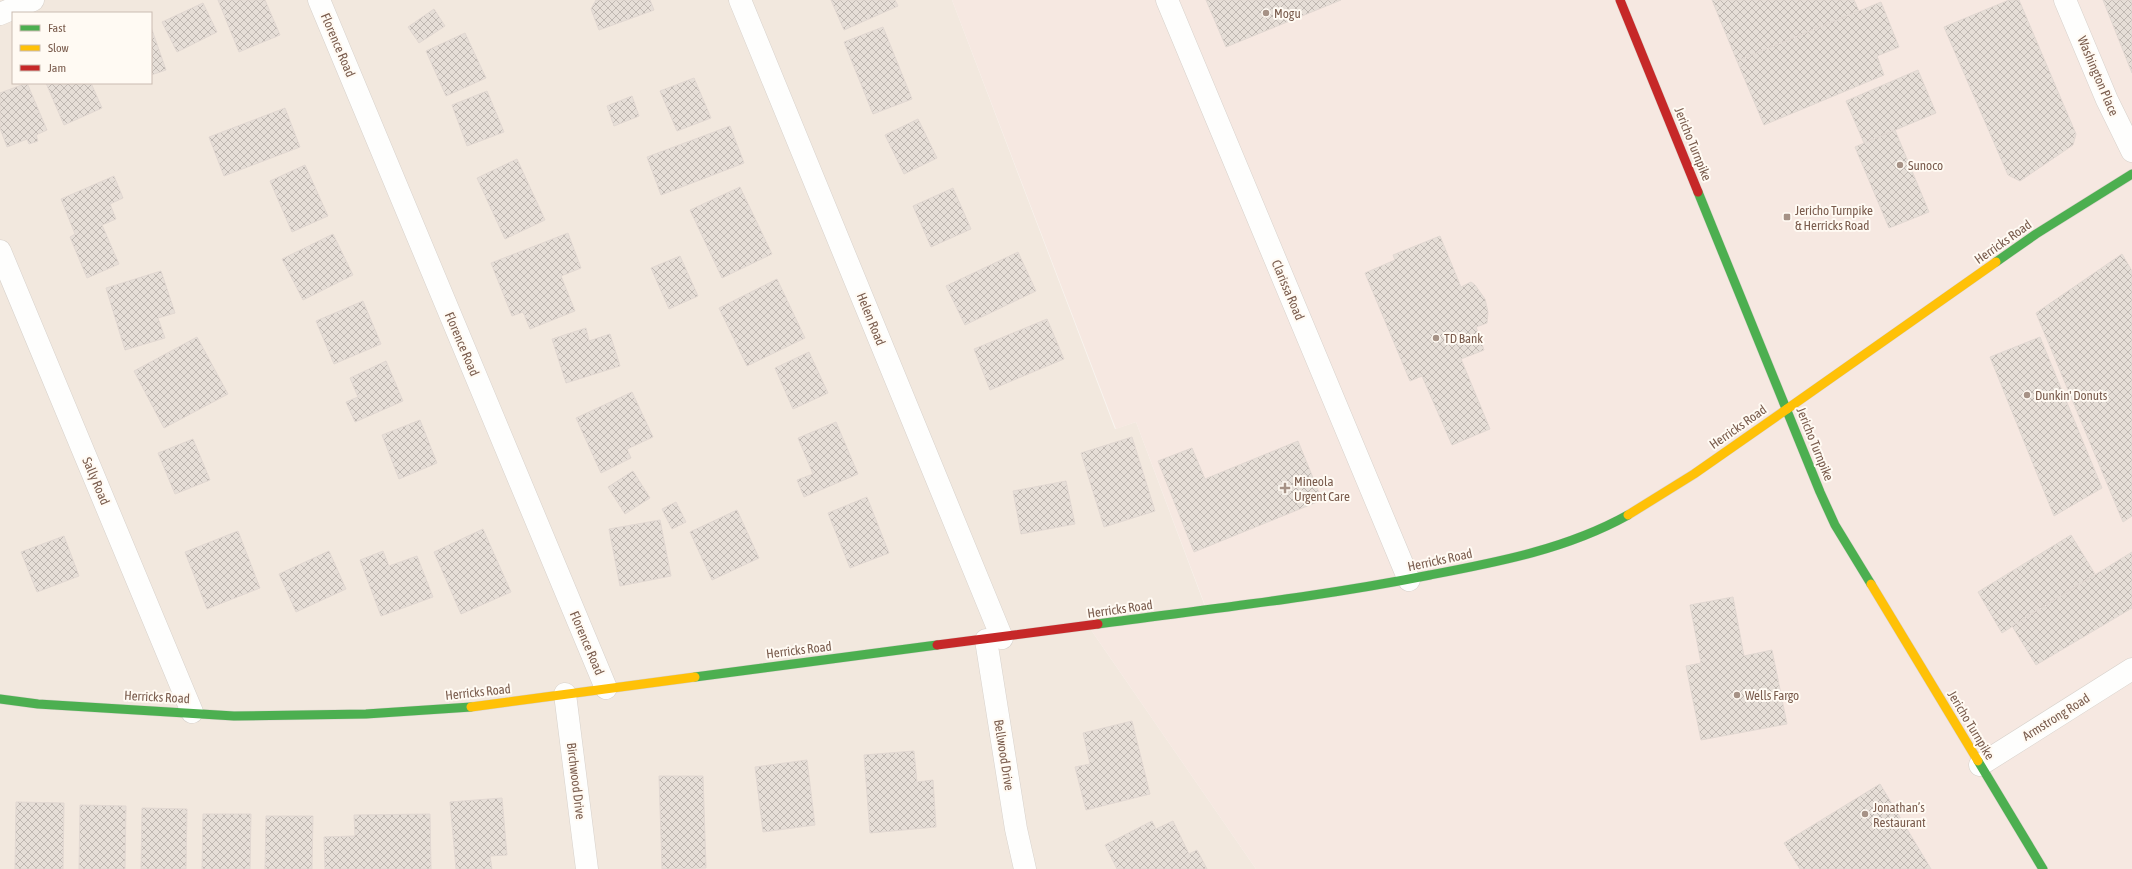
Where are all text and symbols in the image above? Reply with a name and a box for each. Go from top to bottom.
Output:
place label: Mogu [1274,6,1301,21]
marker: Mogu [1261,8,1271,18]
street label: Florence Road [318,11,358,79]
legend [12,12,152,84]
text: Fast [48,21,66,35]
street label: Washington Place [2074,34,2122,118]
text: Slow [48,41,69,55]
text: Jam [48,61,66,75]
street label: Jericho Turnpike [1671,105,1715,183]
place label: Sunoco [1908,158,1943,173]
marker: Sunoco [1895,160,1905,170]
place label: Jericho Turnpike & Herricks Road [1795,203,1873,233]
marker: Jericho Turnpike & Herricks Road [1782,212,1792,222]
street label: Herricks Road [1972,217,2034,267]
street label: Clarissa Road [1269,258,1307,322]
street label: Helen Road [854,290,888,348]
street label: Florence Road [442,310,482,378]
place label: TD Bank [1444,331,1483,346]
marker: TD Bank [1431,333,1441,343]
place label: Dunkin' Donuts [2035,388,2108,403]
marker: Dunkin' Donuts [2022,390,2032,400]
street label: Herricks Road [1707,402,1769,452]
street label: Jericho Turnpike [1793,405,1837,483]
street label: Sally Road [79,455,113,507]
place label: Mineola Urgent Care [1294,474,1350,504]
marker: Mineola Urgent Care [1279,482,1291,494]
street label: Herricks Road [1406,546,1474,574]
street label: Herricks Road [1086,597,1154,621]
street label: Florence Road [567,609,607,677]
street label: Herricks Road [765,639,833,661]
street label: Herricks Road [444,681,512,703]
street label: Herricks Road [124,688,190,706]
place label: Wells Fargo [1745,688,1799,703]
street label: Jericho Turnpike [1945,688,1998,762]
marker: Wells Fargo [1732,690,1742,700]
street label: Armstrong Road [2020,690,2092,744]
street label: Bellwood Drive [991,718,1017,792]
street label: Birchwood Drive [564,742,588,820]
place label: Jonathan’s Restaurant [1873,800,1926,830]
marker: Jonathan’s Restaurant [1860,809,1870,819]

